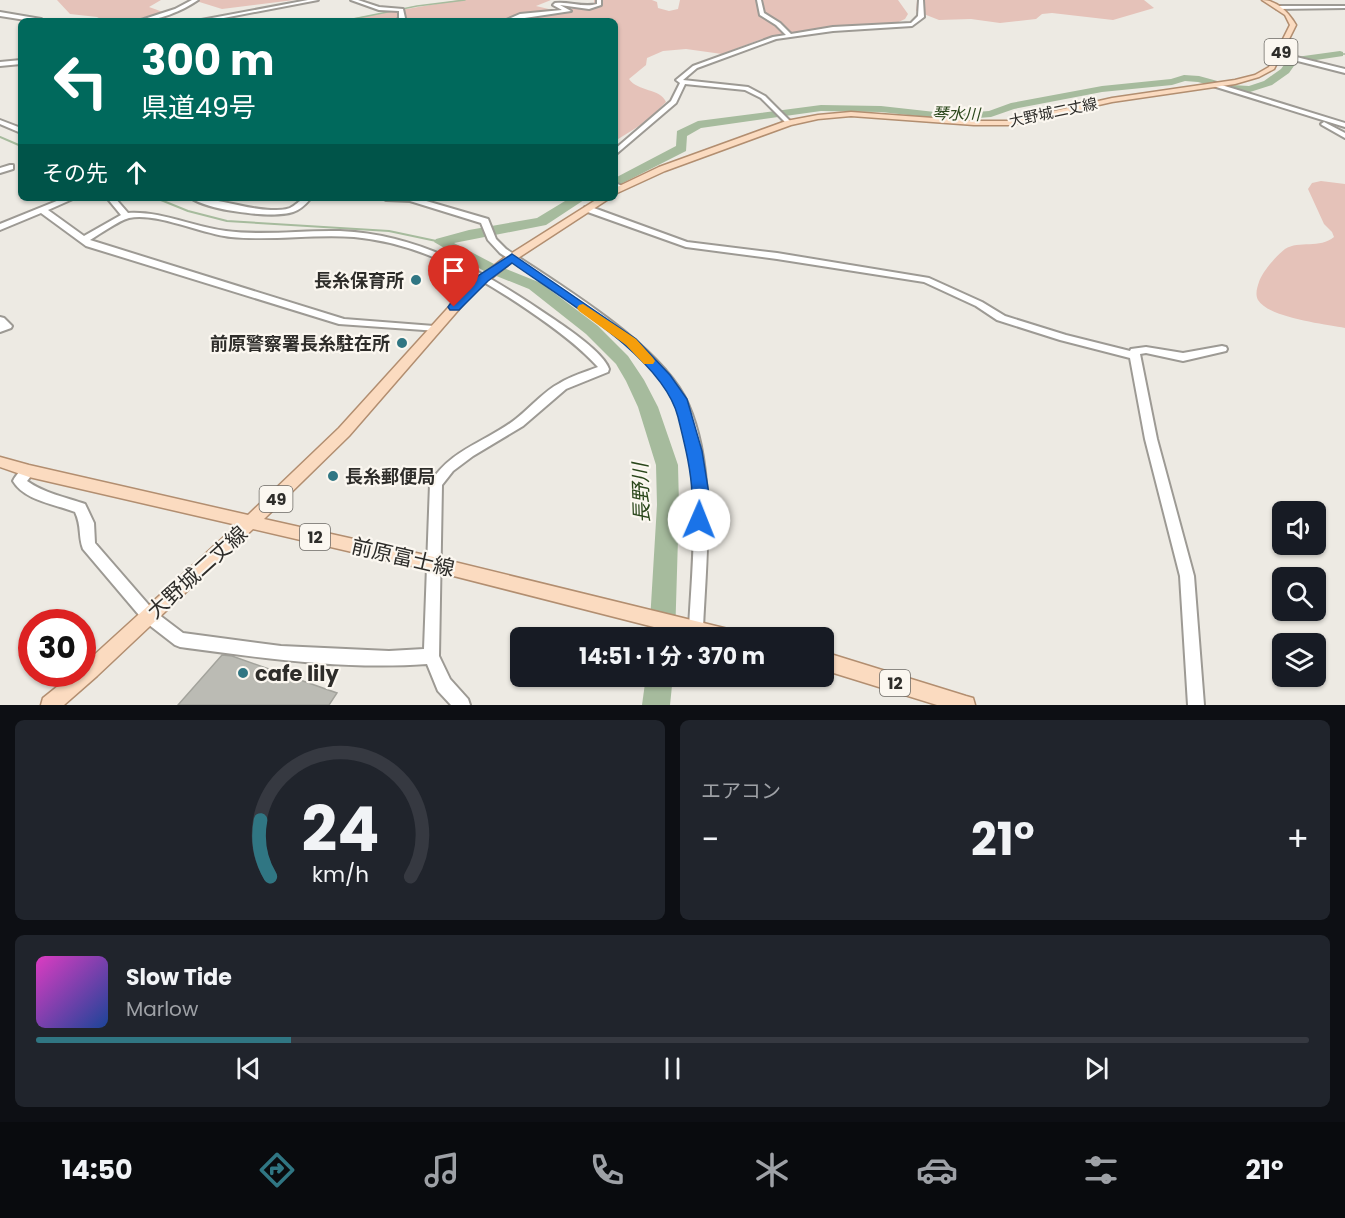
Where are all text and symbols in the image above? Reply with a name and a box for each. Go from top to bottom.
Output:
text: 300 m [141,31,275,90]
road number: 49 [1264,39,1298,65]
icon: left [42,42,120,120]
text: 県道49号 [141,89,256,126]
street label: 大野城二丈線 [1007,92,1099,132]
water label: 琴水川 [932,102,982,126]
icon: ahead [120,156,153,189]
text: その先 [42,158,108,189]
pin [428,245,479,307]
icon: arrive [437,254,470,287]
place label: 長糸保育所 [314,268,404,293]
marker: 長糸保育所 [409,273,423,287]
place label: 前原警察署長糸駐在所 [210,331,390,356]
marker: 前原警察署長糸駐在所 [395,336,409,350]
water label: 長野川 [626,461,656,523]
place label: 長糸郵便局 [345,464,435,489]
marker: 長糸郵便局 [326,469,340,483]
road number: 49 [260,486,292,512]
position arrow [667,488,731,552]
map controls [1272,501,1326,687]
button: sound [1272,501,1326,555]
street label: 大野城二丈線 [140,519,254,625]
road number: 12 [300,524,330,550]
street label: 前原富士線 [349,531,457,583]
button: search [1272,567,1326,621]
speed limit sign: 30 [18,609,96,687]
button: layers [1272,633,1326,687]
text: 14:51 · 1 分 · 370 m [579,641,765,672]
place label: cafe lily [255,659,339,688]
marker: cafe lily [236,666,250,680]
road number: 12 [880,670,910,696]
text: エアコン [701,777,781,805]
text: 24 [301,785,379,873]
text: 21° [971,808,1035,871]
text: − [701,816,719,863]
text: + [1286,816,1309,863]
text: km/h [311,859,369,890]
text: Slow Tide [126,962,232,993]
text: Marlow [126,995,198,1023]
icon: previous [232,1052,265,1085]
icon: pause [656,1052,689,1085]
icon: next [1080,1052,1113,1085]
icon: directions [256,1149,298,1191]
icon: music [421,1149,463,1191]
icon: phone [586,1149,628,1191]
icon: climate [751,1149,793,1191]
icon: car [916,1149,958,1191]
icon: filters [1080,1149,1122,1191]
text: 14:50 [61,1151,133,1188]
text: 21° [1245,1151,1283,1188]

